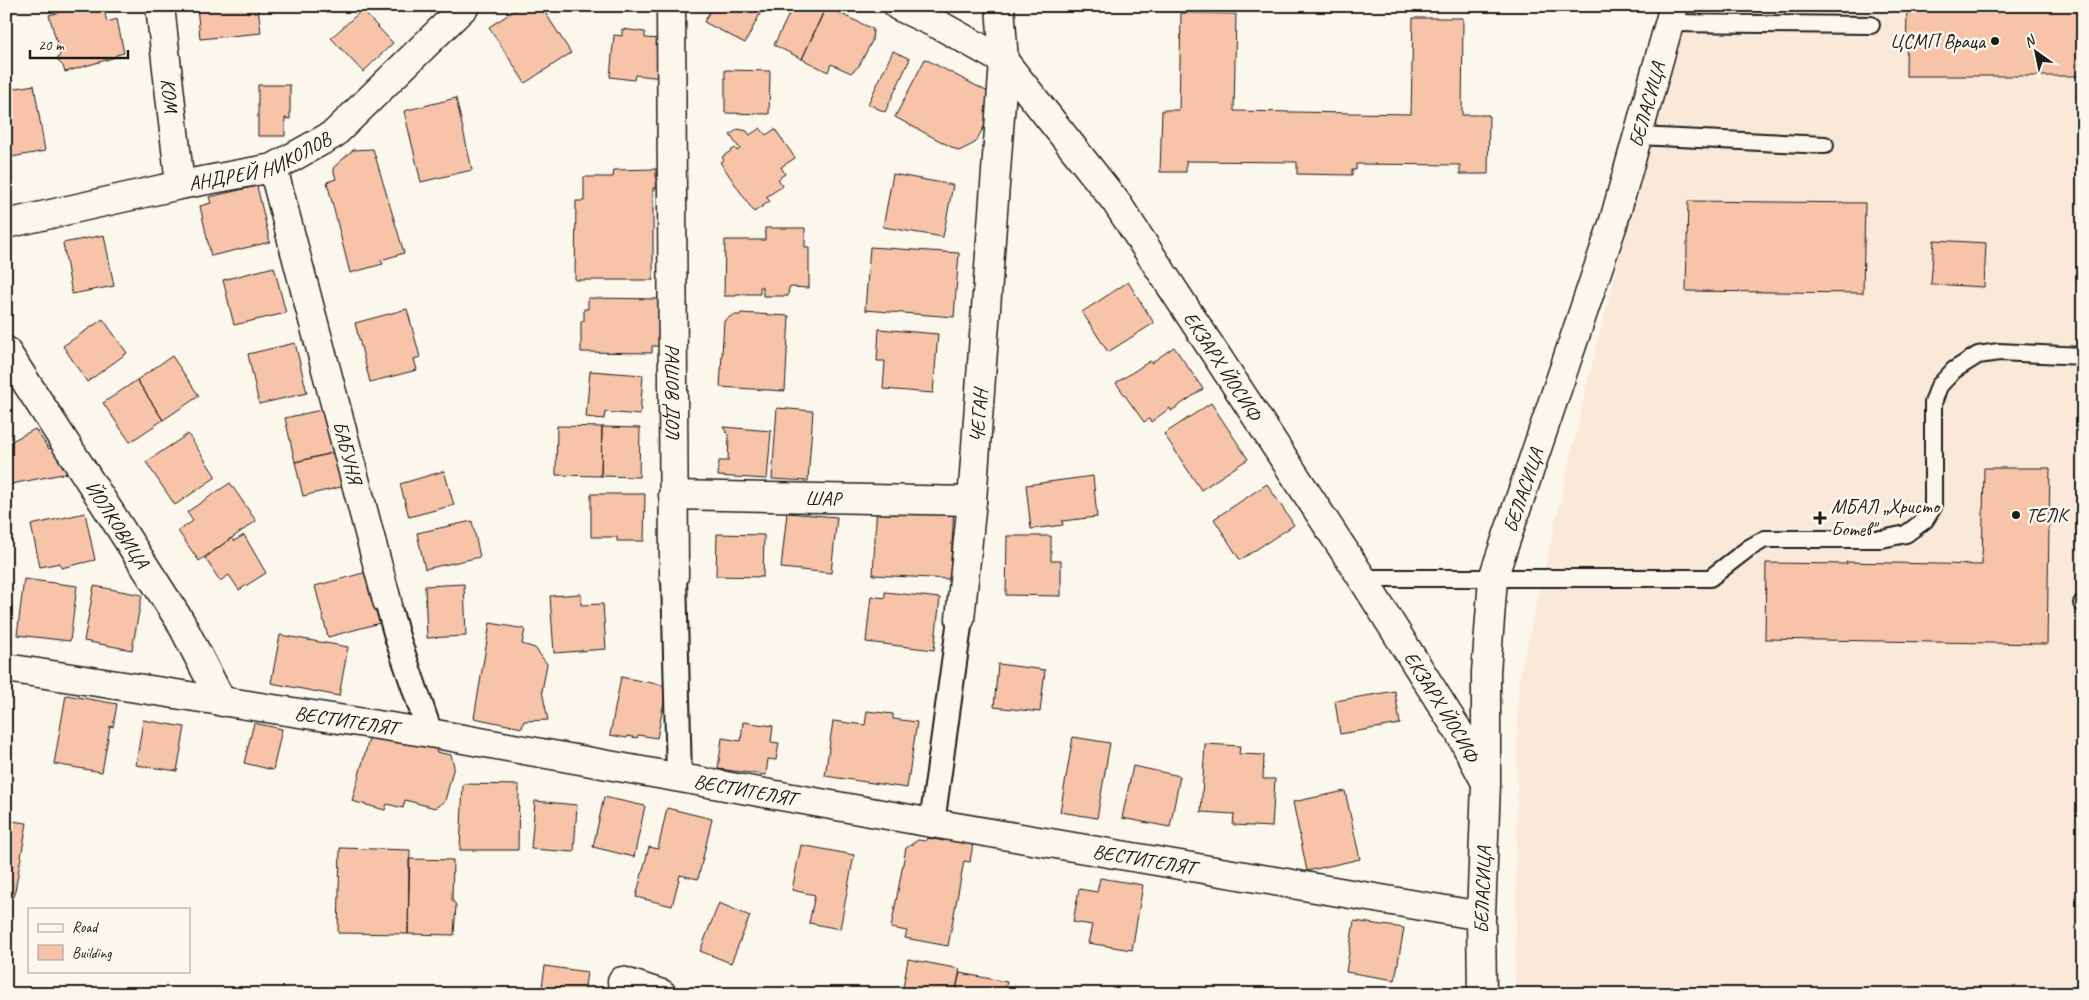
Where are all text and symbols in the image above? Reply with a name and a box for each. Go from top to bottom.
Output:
scale bar [30,28,128,60]
north arrow [2012,28,2062,78]
place label: ЦСМП Враца [1890,29,1987,54]
text: N [2021,31,2039,51]
marker: ЦСМП Враца [1989,35,2001,47]
text: 20 m [38,36,65,55]
street label: БЕЛАСИЦА [1623,59,1670,150]
street label: КОМ [156,77,184,115]
street label: АНДРЕЙ НИКОЛОВ [187,125,336,196]
street label: ЕКЗАРХ ЙОСИФ [1178,307,1269,426]
street label: РАШОВ ДОЛ [660,343,686,440]
street label: ЧЕГАН [964,385,993,443]
street label: БАБУНЯ [328,418,369,490]
street label: БЕЛАСИЦА [1497,444,1549,536]
street label: ЙОЛКОВИЦА [80,476,156,574]
street label: ШАР [805,485,844,511]
place label: МБАЛ „Христо Ботев" [1831,494,1941,542]
place label: ТЕЛК [2026,503,2070,528]
marker: ТЕЛК [2010,509,2022,521]
marker: МБАЛ „Христо Ботев" [1813,511,1827,525]
street label: ЕКЗАРХ ЙОСИФ [1399,646,1486,767]
street label: ВЕСТИТЕЛЯТ [293,700,404,741]
street label: ВЕСТИТЕЛЯТ [692,768,803,812]
street label: ВЕСТИТЕЛЯТ [1091,838,1202,881]
street label: БЕЛАСИЦА [1468,845,1496,934]
legend [28,908,190,972]
text: Road [72,918,99,937]
text: Building [72,944,112,963]

